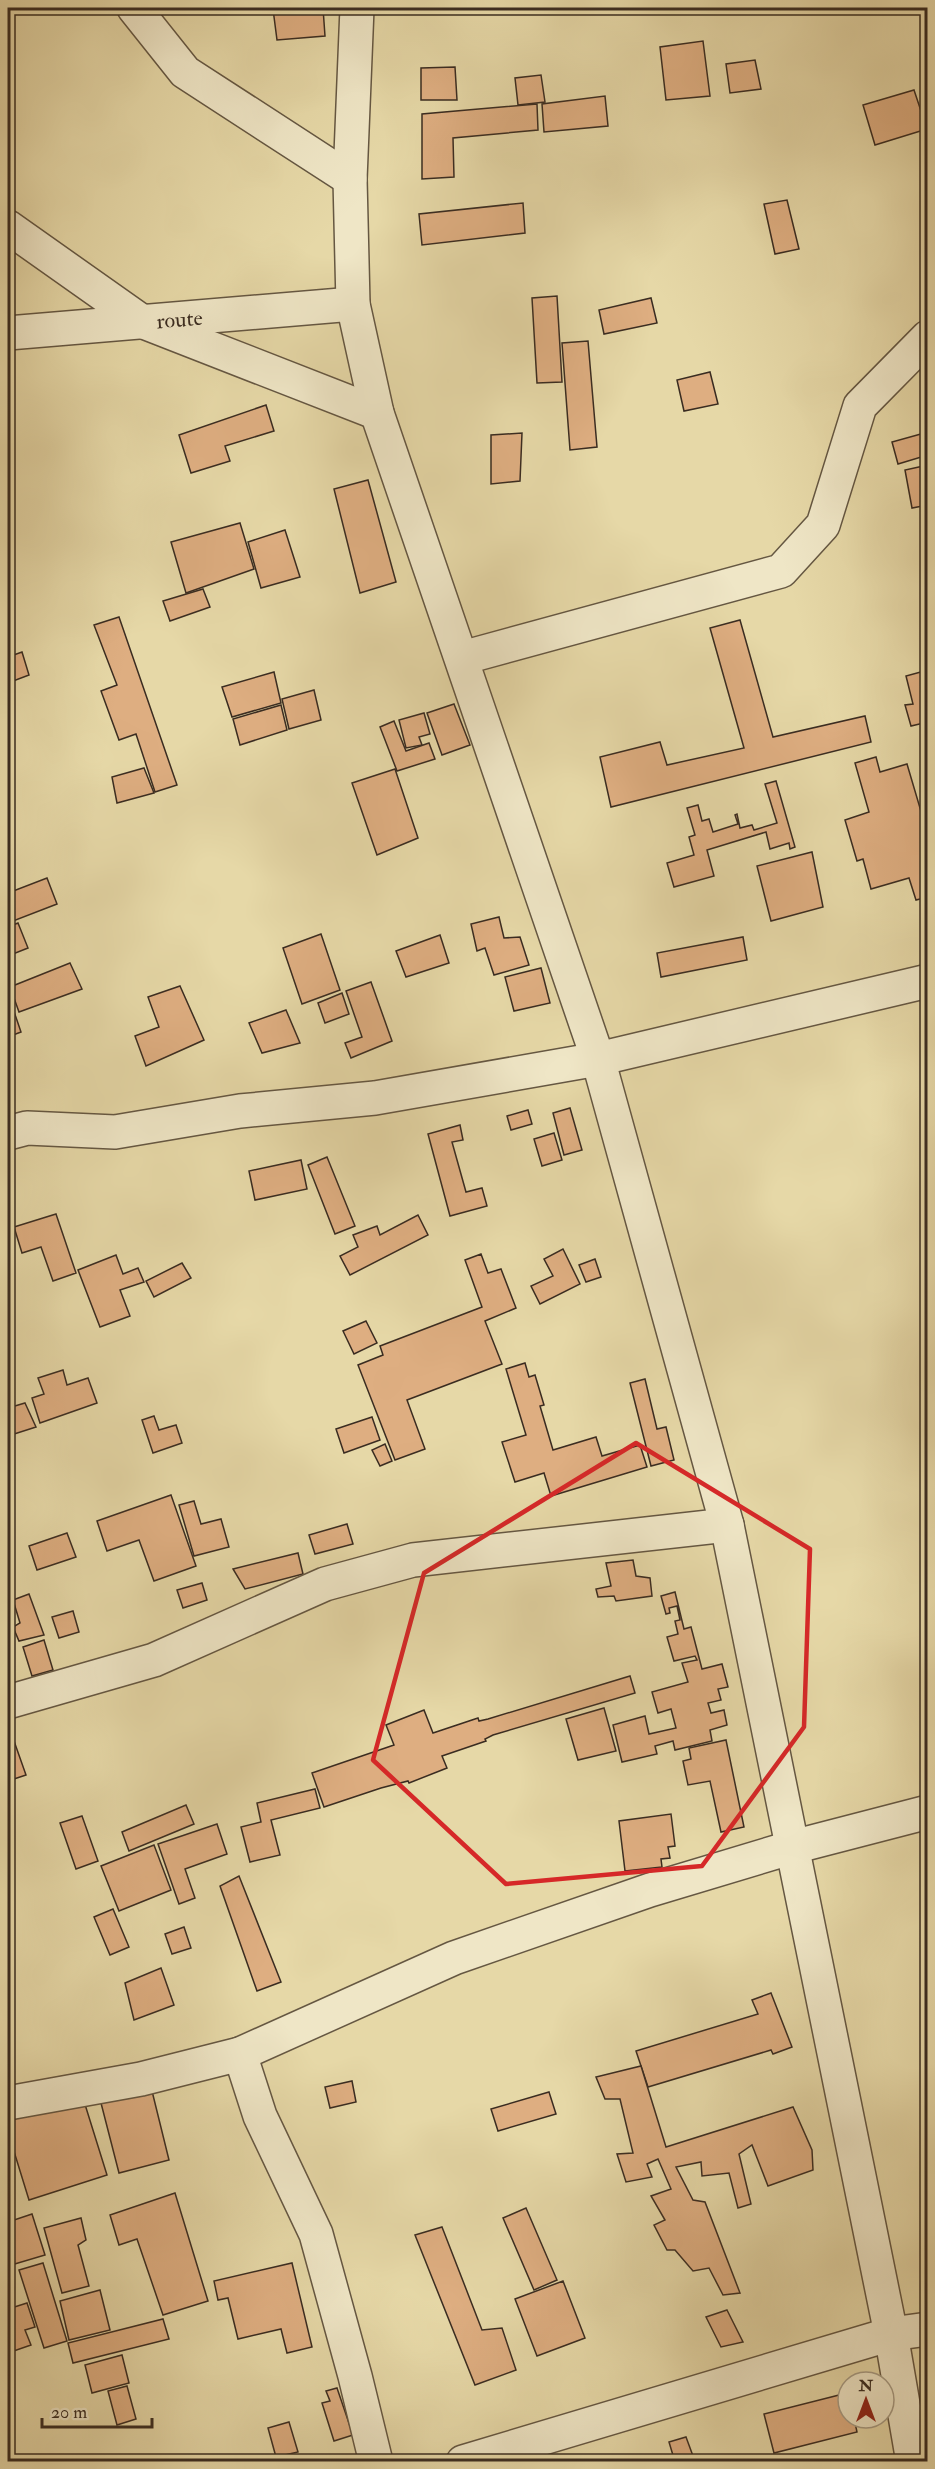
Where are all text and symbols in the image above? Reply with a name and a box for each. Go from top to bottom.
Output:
street label: route [155,304,204,335]
north arrow [836,2370,896,2430]
text: N [858,2376,874,2396]
scale bar [42,2391,152,2429]
text: 20 m [51,2401,87,2424]

